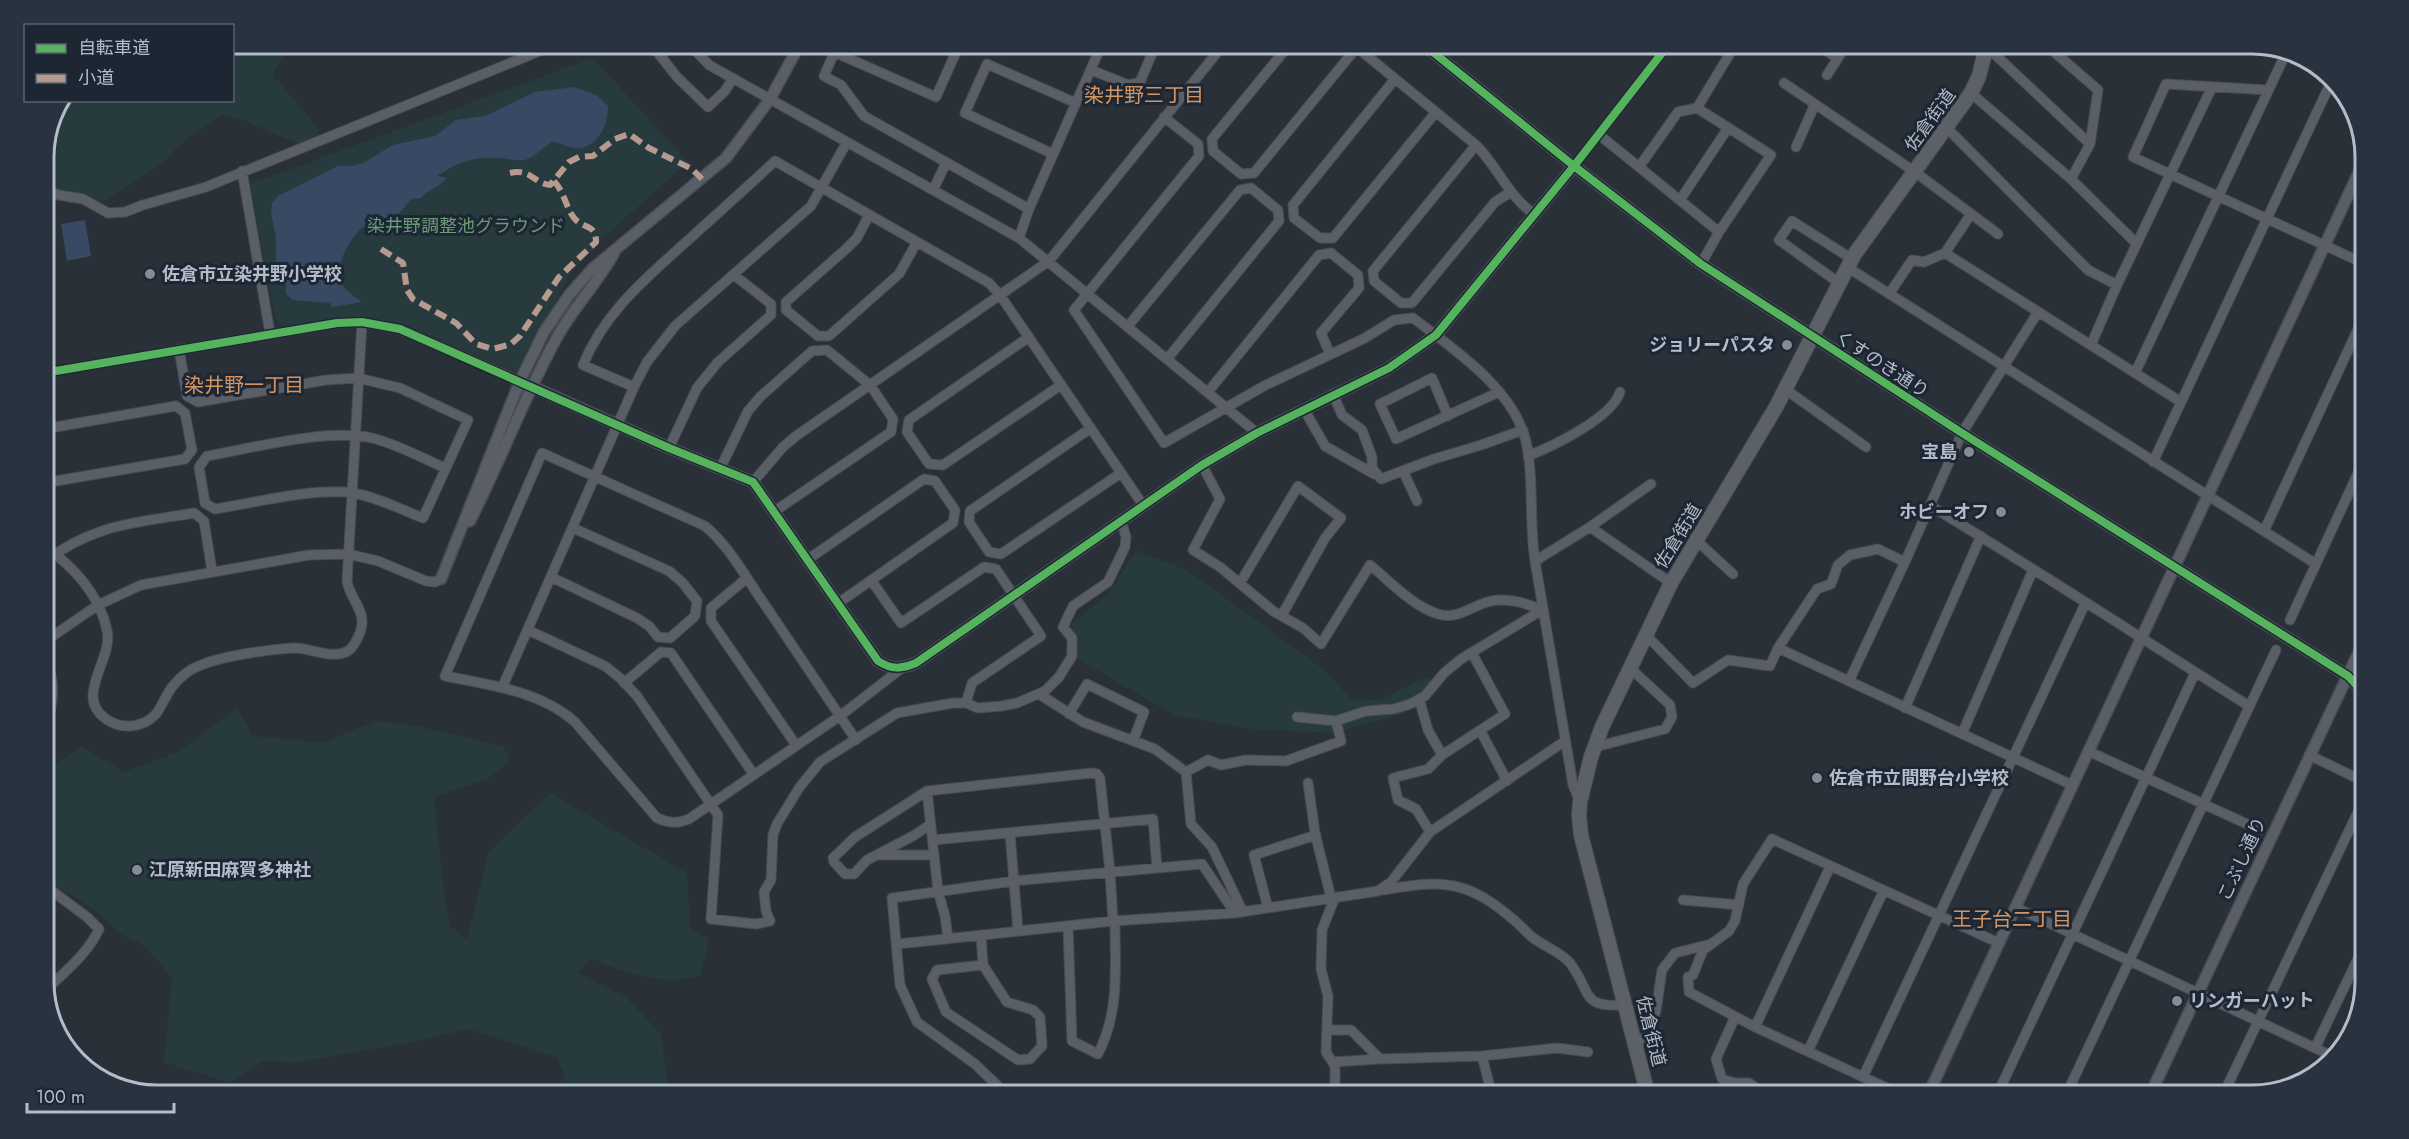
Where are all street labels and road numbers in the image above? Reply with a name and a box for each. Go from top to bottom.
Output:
street label: 佐倉街道 [1898,83,1962,157]
street label: くすのき通り [1830,324,1934,404]
street label: 佐倉街道 [1648,498,1708,574]
street label: こぶし通り [2211,813,2273,905]
street label: 佐倉街道 [1630,993,1672,1069]

